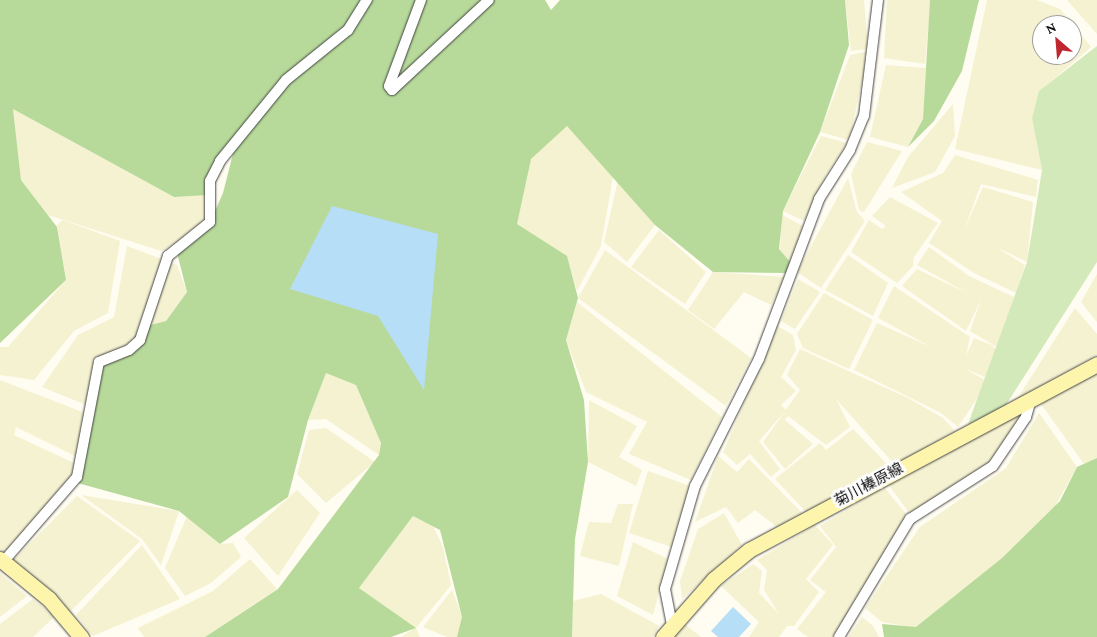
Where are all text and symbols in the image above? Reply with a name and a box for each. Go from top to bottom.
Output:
north arrow [1032,15,1082,65]
text: N [1043,18,1059,37]
street label: 菊川榛原線 [832,459,906,511]

